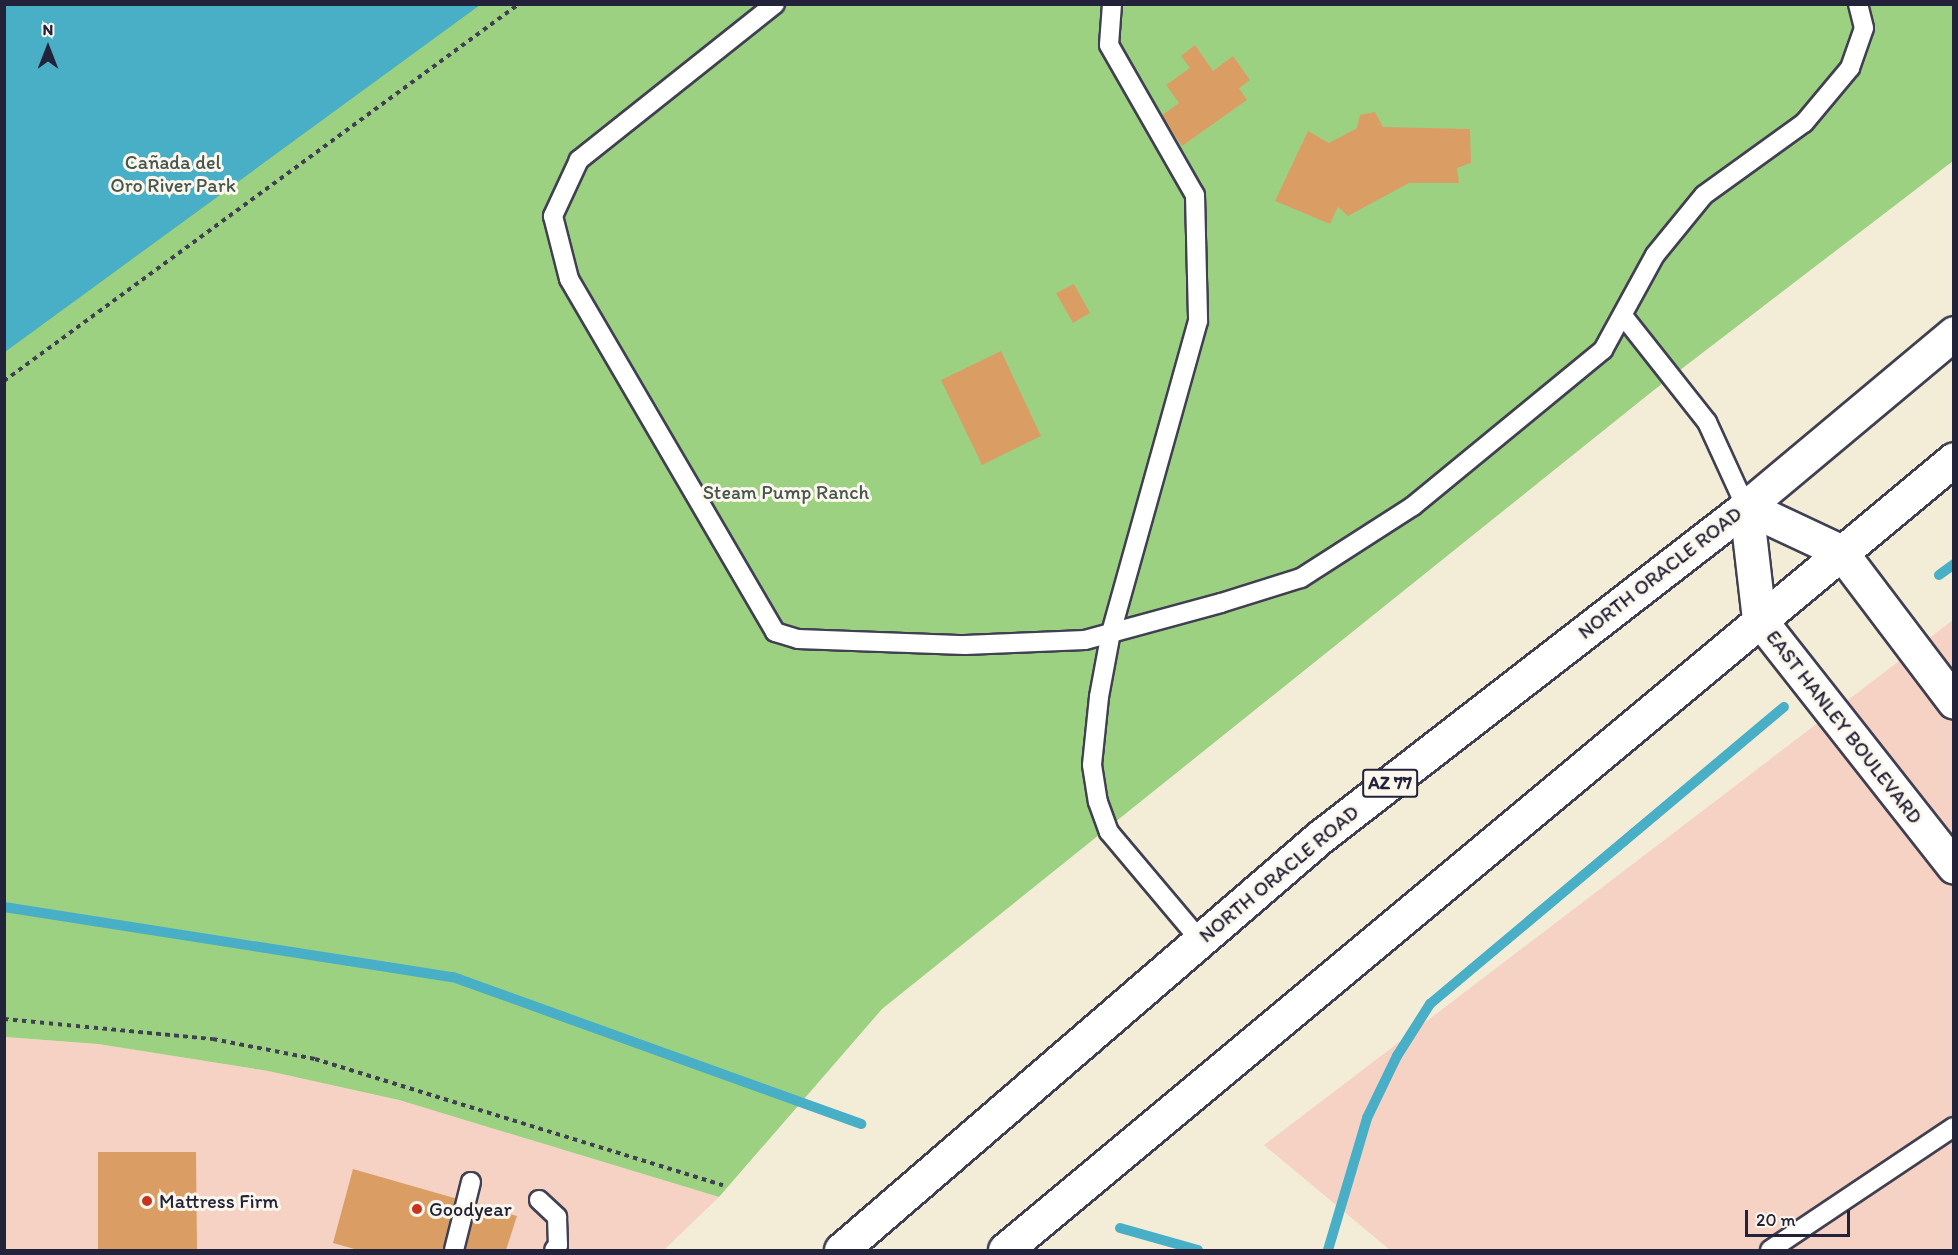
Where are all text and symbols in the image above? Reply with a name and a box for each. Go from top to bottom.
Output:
north arrow [18,18,78,78]
text: N [43,20,53,39]
park label: Cañada del Oro River Park [111,151,235,198]
park label: Steam Pump Ranch [703,480,869,504]
street label: NORTH ORACLE ROAD [1574,502,1746,644]
street label: EAST HANLEY BOULEVARD [1761,625,1927,829]
road number: AZ 77 [1362,768,1418,798]
street label: NORTH ORACLE ROAD [1195,801,1363,947]
place label: Mattress Firm [159,1189,279,1213]
marker: Mattress Firm [140,1194,154,1208]
place label: Goodyear [429,1197,512,1221]
scale bar [1748,1198,1853,1236]
marker: Goodyear [410,1202,424,1216]
text: 20 m [1756,1209,1796,1231]

